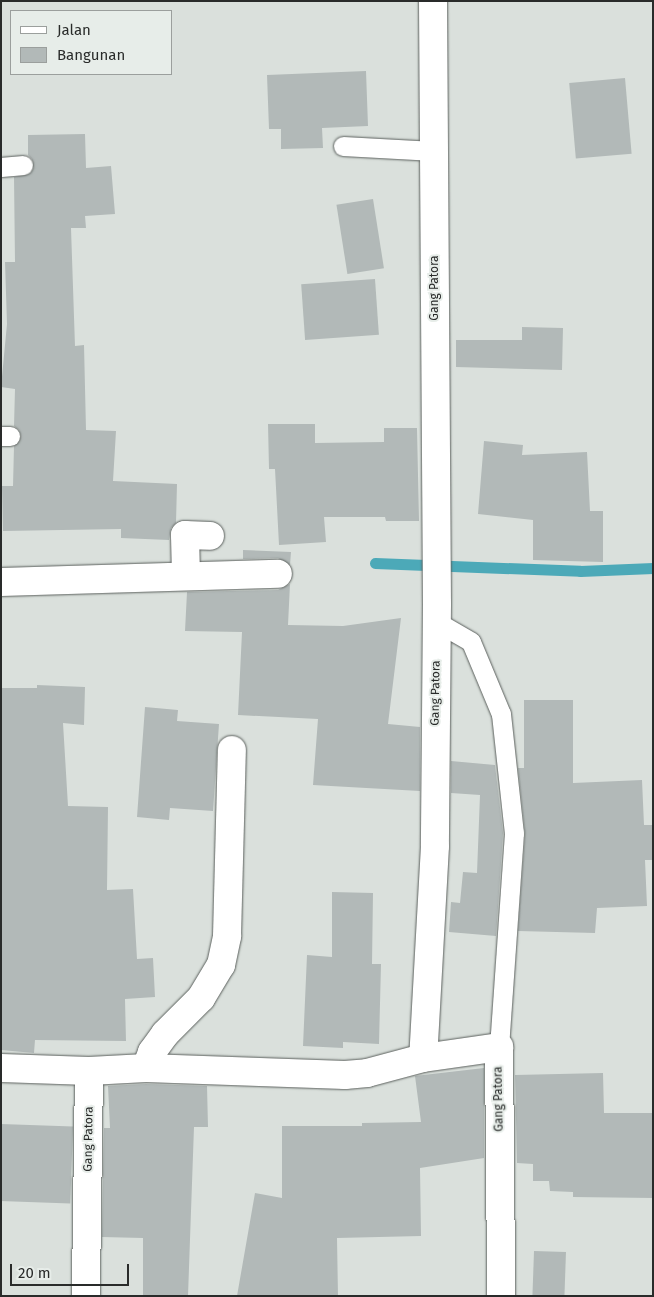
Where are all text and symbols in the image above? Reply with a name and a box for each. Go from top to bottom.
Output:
legend [10,10,172,75]
text: Jalan [57,21,91,39]
text: Bangunan [57,46,125,64]
street label: Gang Patora [428,255,442,321]
street label: Gang Patora [428,660,444,726]
street label: Gang Patora [491,1066,507,1132]
street label: Gang Patora [81,1106,97,1172]
scale bar [12,1254,131,1286]
text: 20 m [18,1264,51,1282]

